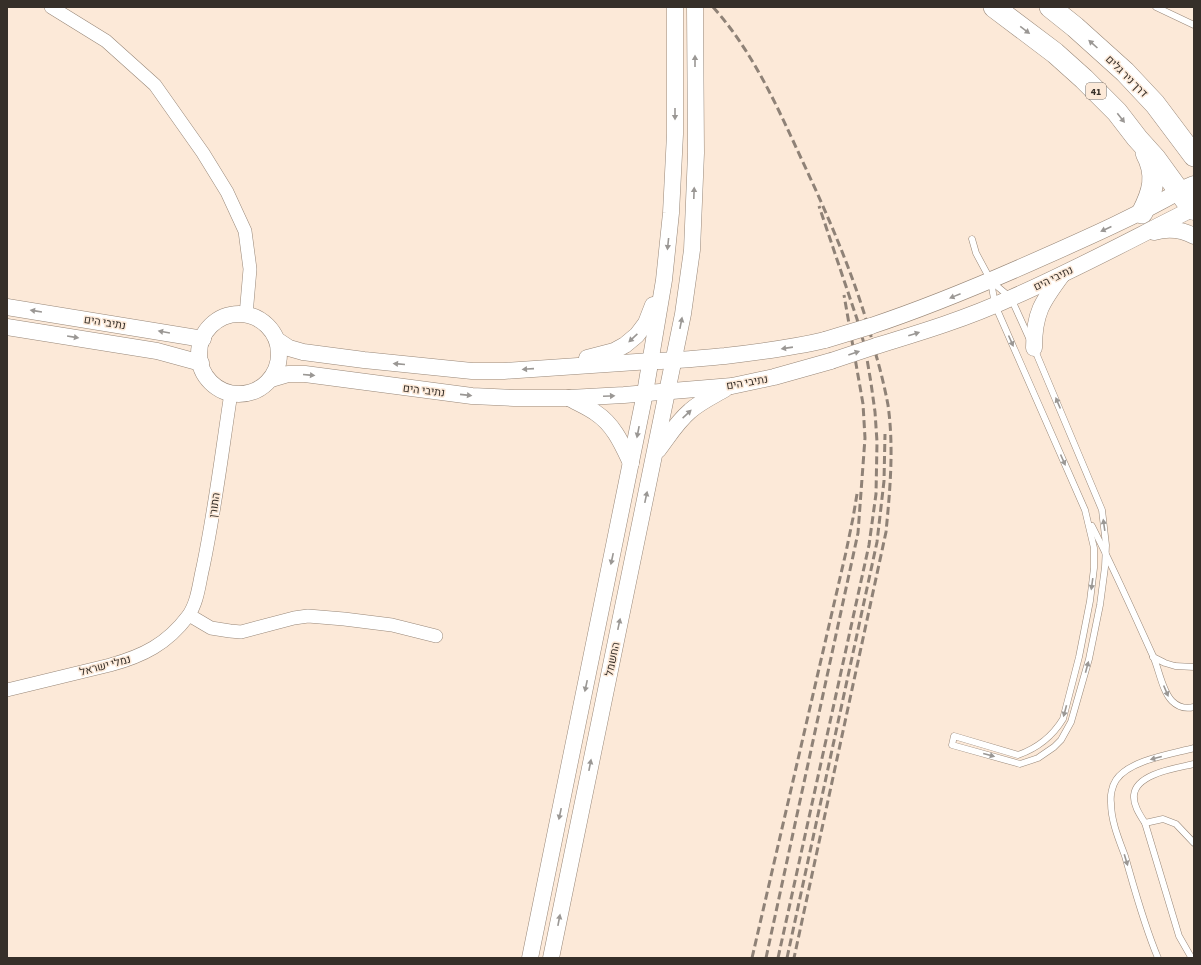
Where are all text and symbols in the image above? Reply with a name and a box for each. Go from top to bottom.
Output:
one-way arrow [1020,26,1031,35]
one-way arrow [1088,39,1098,49]
street label: דרך ניר גלים [1102,52,1151,101]
one-way arrow [692,54,698,67]
road number: 41 [1086,83,1106,99]
one-way arrow [672,108,678,121]
one-way arrow [1117,112,1126,123]
one-way arrow [691,187,698,199]
one-way arrow [1101,226,1112,232]
one-way arrow [664,238,671,250]
street label: נתיבי הים [1031,262,1076,294]
one-way arrow [948,293,960,299]
one-way arrow [30,308,42,314]
street label: נתיבי הים [83,312,127,333]
one-way arrow [679,316,685,329]
one-way arrow [158,329,170,335]
one-way arrow [908,331,920,337]
one-way arrow [628,333,638,343]
one-way arrow [67,335,79,341]
one-way arrow [1008,335,1014,346]
one-way arrow [781,345,793,351]
one-way arrow [848,350,860,356]
one-way arrow [393,360,405,367]
one-way arrow [522,366,534,373]
street label: נתיבי הים [725,371,769,394]
one-way arrow [303,372,315,378]
street label: נתיבי הים [402,380,446,401]
one-way arrow [460,392,472,398]
one-way arrow [603,392,616,399]
one-way arrow [1055,398,1061,409]
one-way arrow [682,409,692,418]
one-way arrow [634,425,640,438]
one-way arrow [1060,454,1066,465]
one-way arrow [643,490,649,503]
street label: התורן [205,492,224,519]
one-way arrow [1101,519,1107,531]
one-way arrow [608,553,614,565]
one-way arrow [1089,578,1095,590]
one-way arrow [617,618,623,630]
street label: החשמל [602,641,623,678]
street label: נמלי ישראל [78,651,132,679]
one-way arrow [1084,660,1090,673]
one-way arrow [582,680,588,693]
one-way arrow [1164,685,1170,697]
one-way arrow [1062,705,1068,717]
one-way arrow [984,752,996,758]
one-way arrow [1150,755,1162,761]
one-way arrow [587,759,593,771]
one-way arrow [556,808,562,820]
one-way arrow [1123,854,1129,866]
one-way arrow [556,914,562,926]

